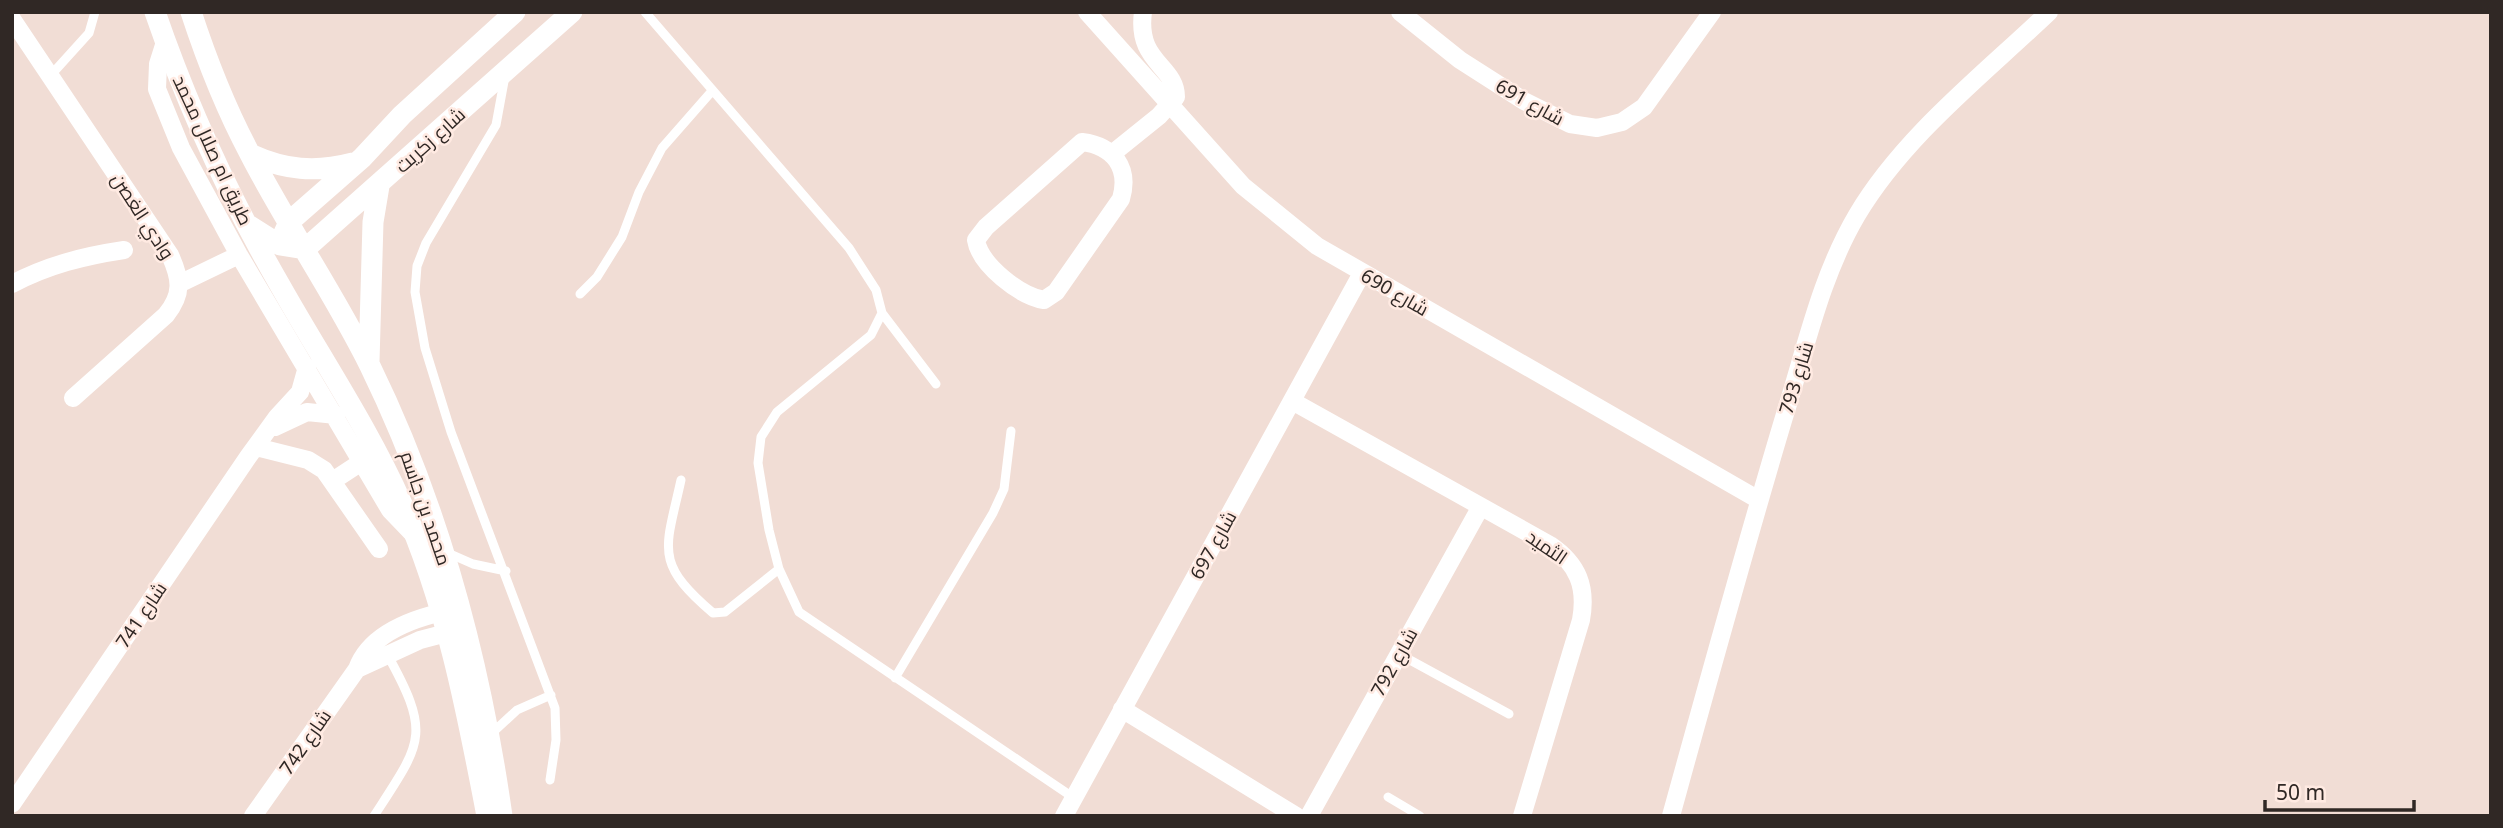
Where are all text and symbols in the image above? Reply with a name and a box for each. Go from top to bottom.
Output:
street label: طريق ام صلال محمد [166,71,259,230]
street label: شارع 691 [1491,73,1569,132]
street label: شارع زكريت [389,101,471,179]
street label: وادي الغصن [104,168,181,265]
street label: شارع 690 [1356,262,1434,323]
street label: شارع 793 [1773,339,1820,418]
street label: محمد بن جاسم [393,447,458,569]
street label: شارع 697 [1184,506,1243,584]
street label: الثميد [1521,524,1573,570]
street label: شارع 741 [109,577,173,654]
street label: شارع 792 [1365,623,1424,701]
street label: شارع 742 [273,704,338,780]
scale bar [2265,768,2414,812]
text: 50 m [2276,778,2325,806]

